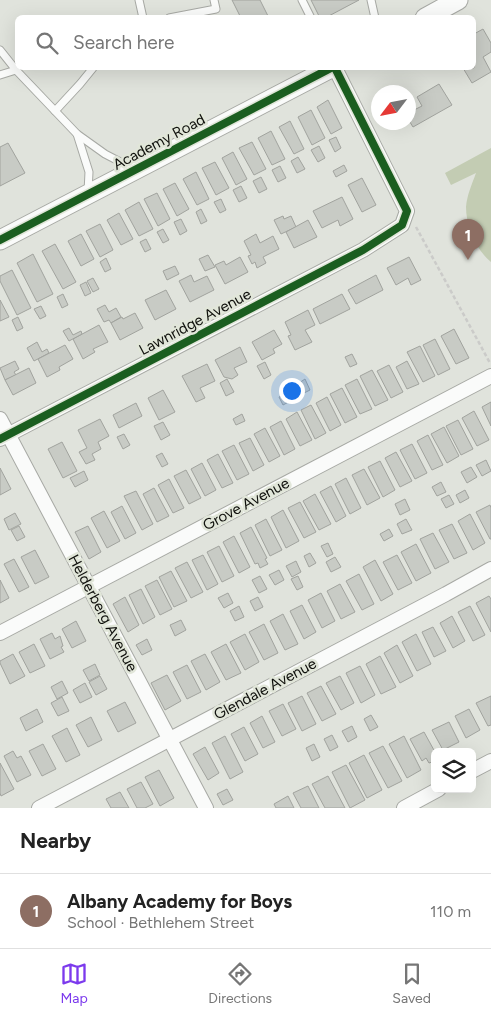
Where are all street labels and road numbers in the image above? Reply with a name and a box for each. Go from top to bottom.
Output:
street label: Academy Road [110,110,208,174]
street label: Lawnridge Avenue [136,285,254,359]
street label: Grove Avenue [200,474,292,534]
street label: Helderberg Avenue [65,551,141,675]
street label: Glendale Avenue [211,654,319,724]

